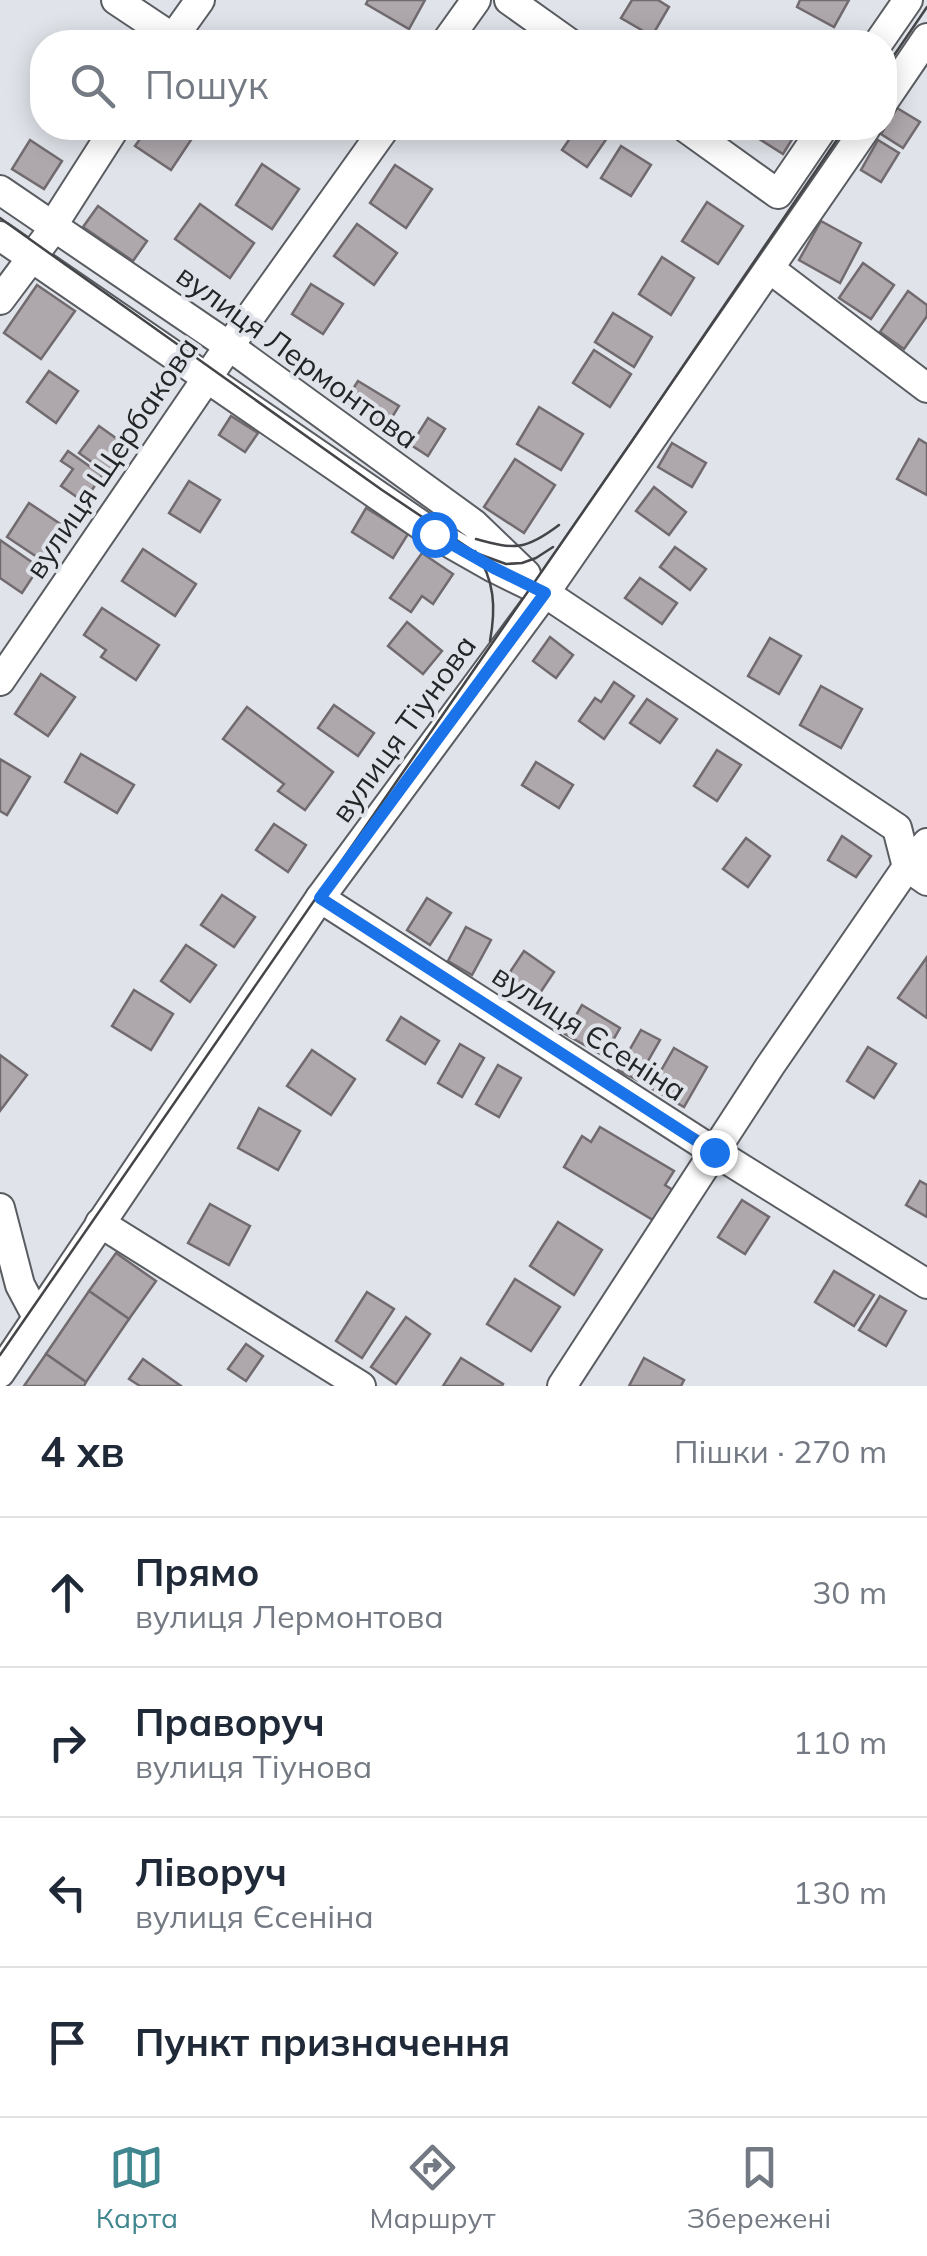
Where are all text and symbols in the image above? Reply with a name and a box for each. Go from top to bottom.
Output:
search box [30,30,897,140]
icon: search [65,58,120,113]
text: Пошук [145,61,268,109]
street label: вулиця Лермонтова [169,256,426,457]
street label: вулиця Щербакова [16,329,206,585]
route start [412,512,458,558]
street label: вулиця Тіунова [322,627,484,830]
street label: вулиця Єсеніна [485,955,694,1109]
route end [692,1130,738,1176]
text: 4 хв [40,1425,125,1478]
text: Пішки · 270 m [674,1431,887,1471]
text: Прямо [135,1548,260,1596]
icon: ahead [40,1565,95,1620]
text: 30 m [812,1572,887,1612]
text: вулиця Лермонтова [135,1596,444,1636]
text: Праворуч [135,1698,325,1746]
icon: right [40,1715,95,1770]
text: 110 m [793,1722,887,1762]
text: вулиця Тіунова [135,1746,372,1786]
text: Ліворуч [135,1848,287,1896]
icon: left [40,1865,95,1920]
text: 130 m [793,1872,887,1912]
text: вулиця Єсеніна [135,1896,374,1936]
icon: arrive [40,2015,95,2070]
text: Пункт призначення [135,2018,510,2066]
tab: Карта [96,2140,178,2235]
tab: Маршрут [369,2140,495,2235]
tab: Збережені [687,2140,831,2235]

